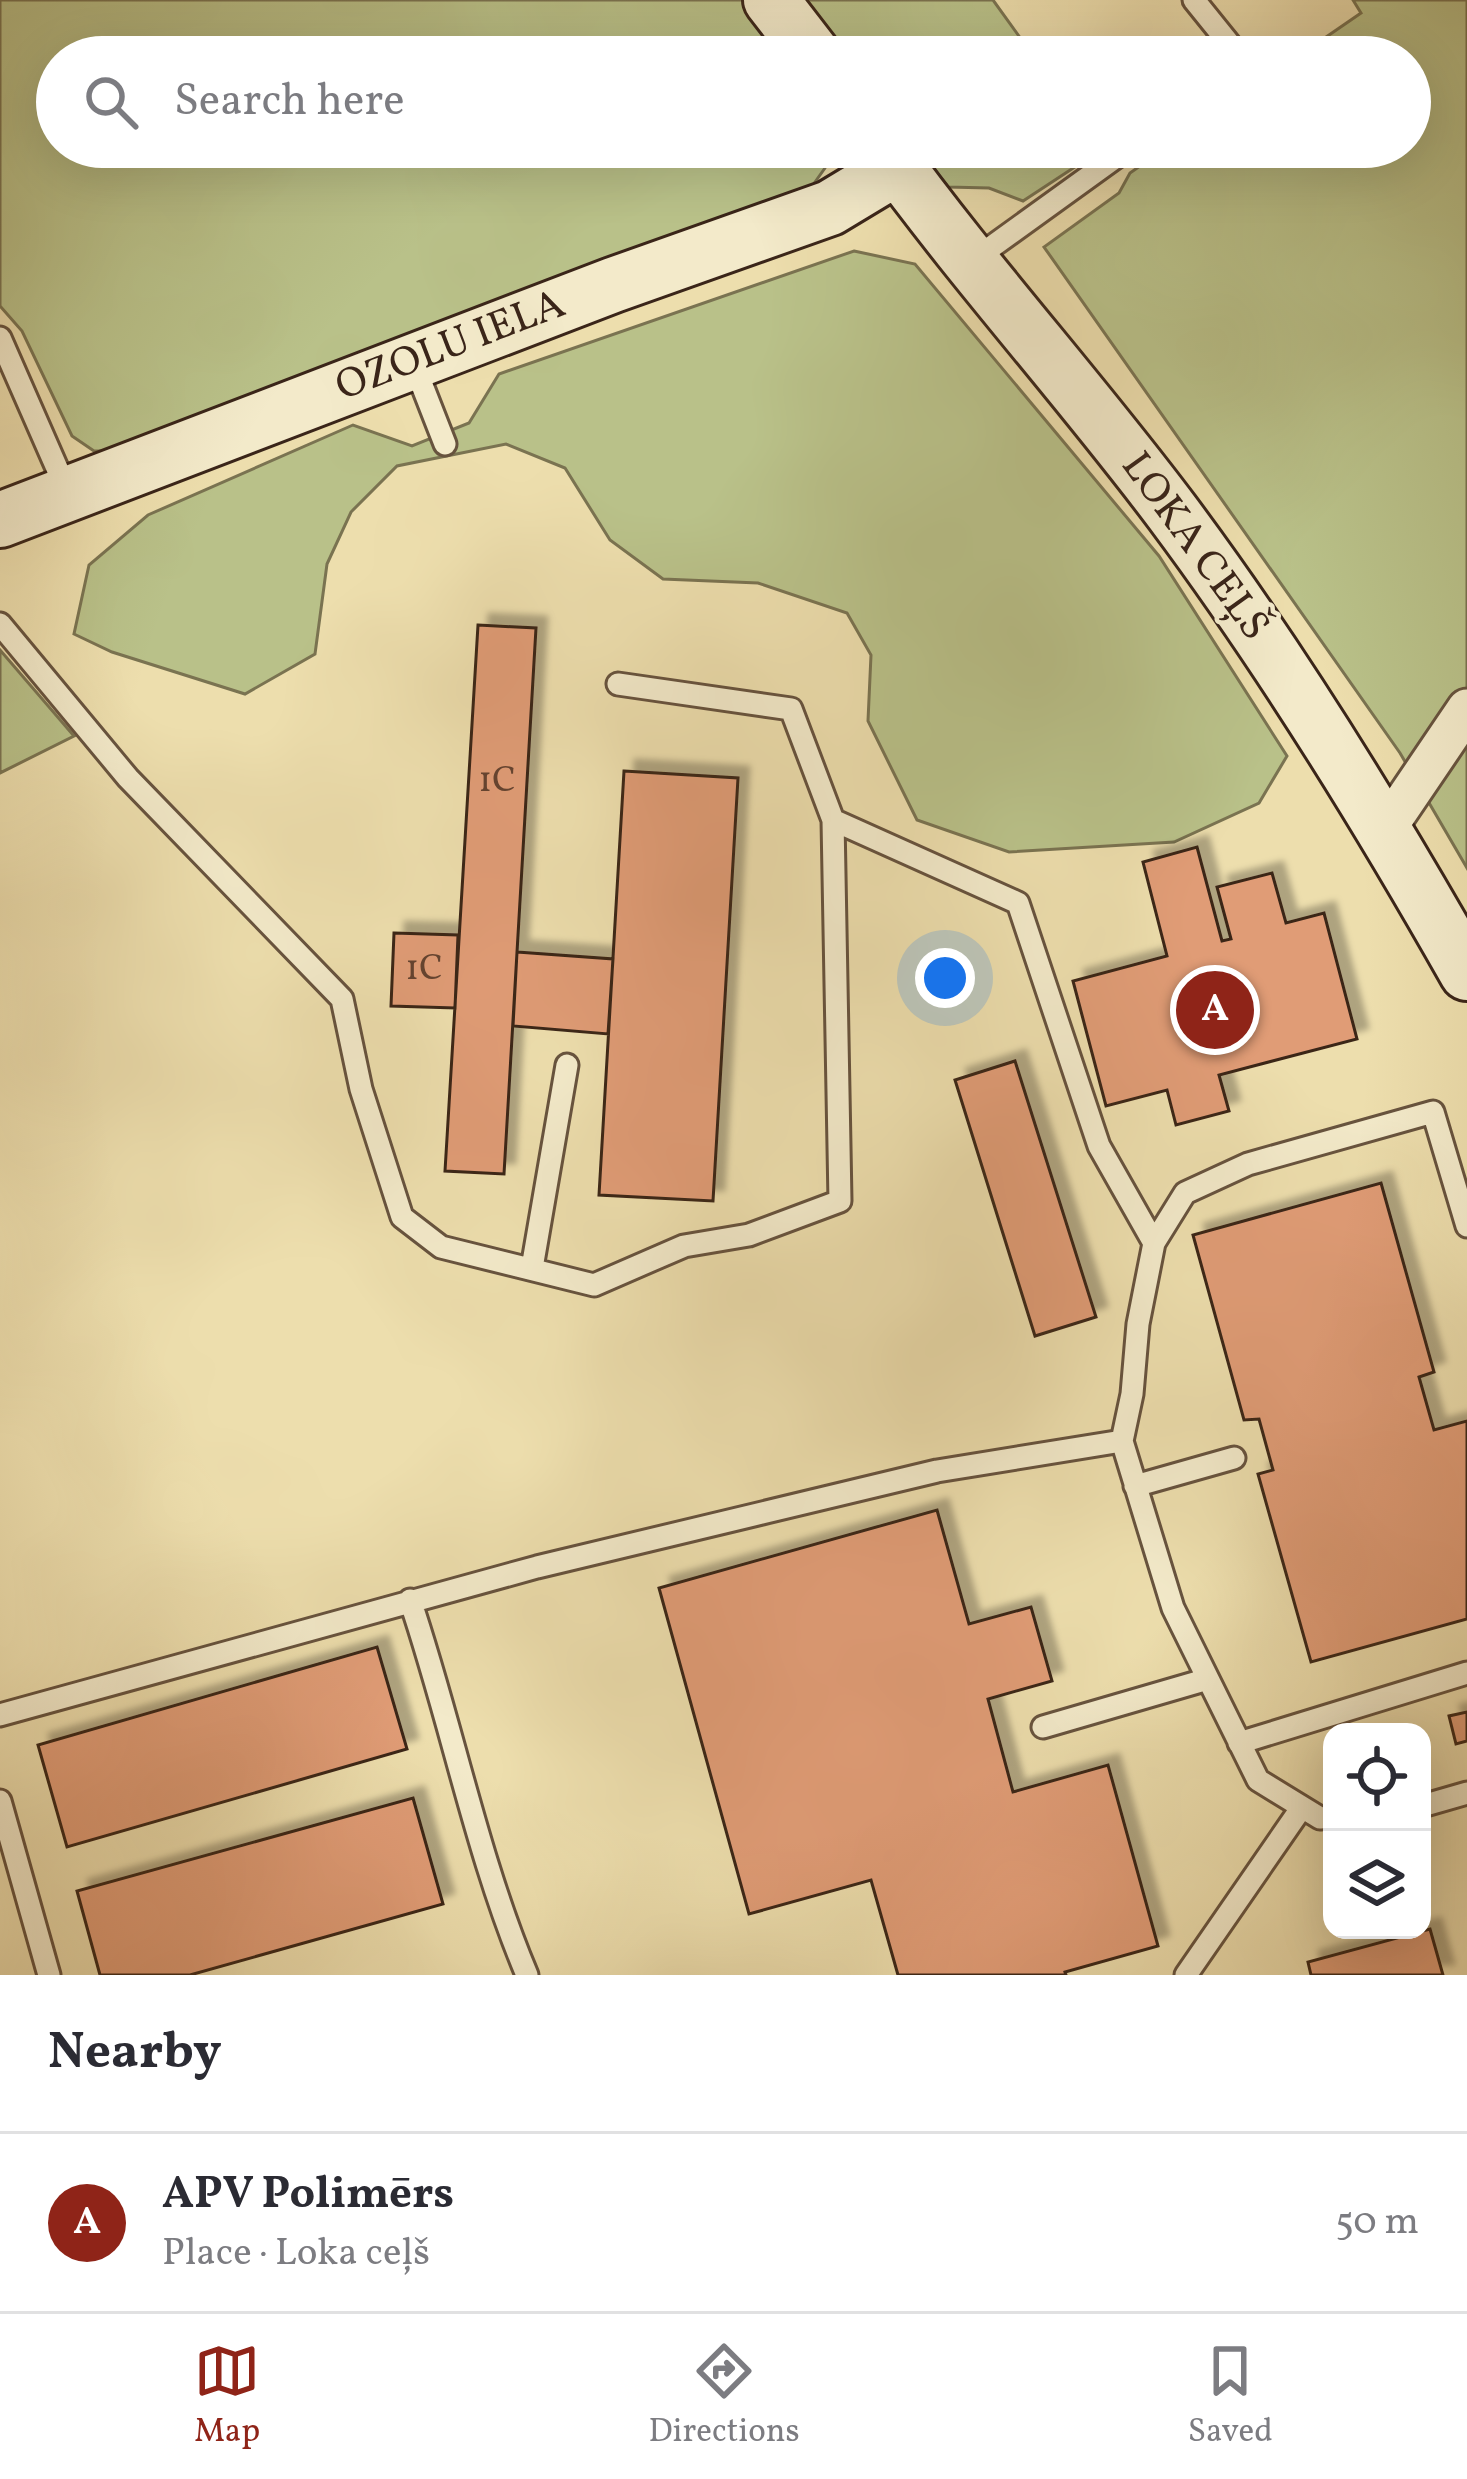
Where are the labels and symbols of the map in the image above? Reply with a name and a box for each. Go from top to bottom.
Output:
street label: OZOLU IELA [328,276,574,418]
street label: LOKA CEĻŠ [1105,441,1283,653]
house number: 1C [478,757,516,807]
house number: 1C [405,945,443,995]
your location [915,948,975,1008]
pin: A [1176,965,1254,1055]

